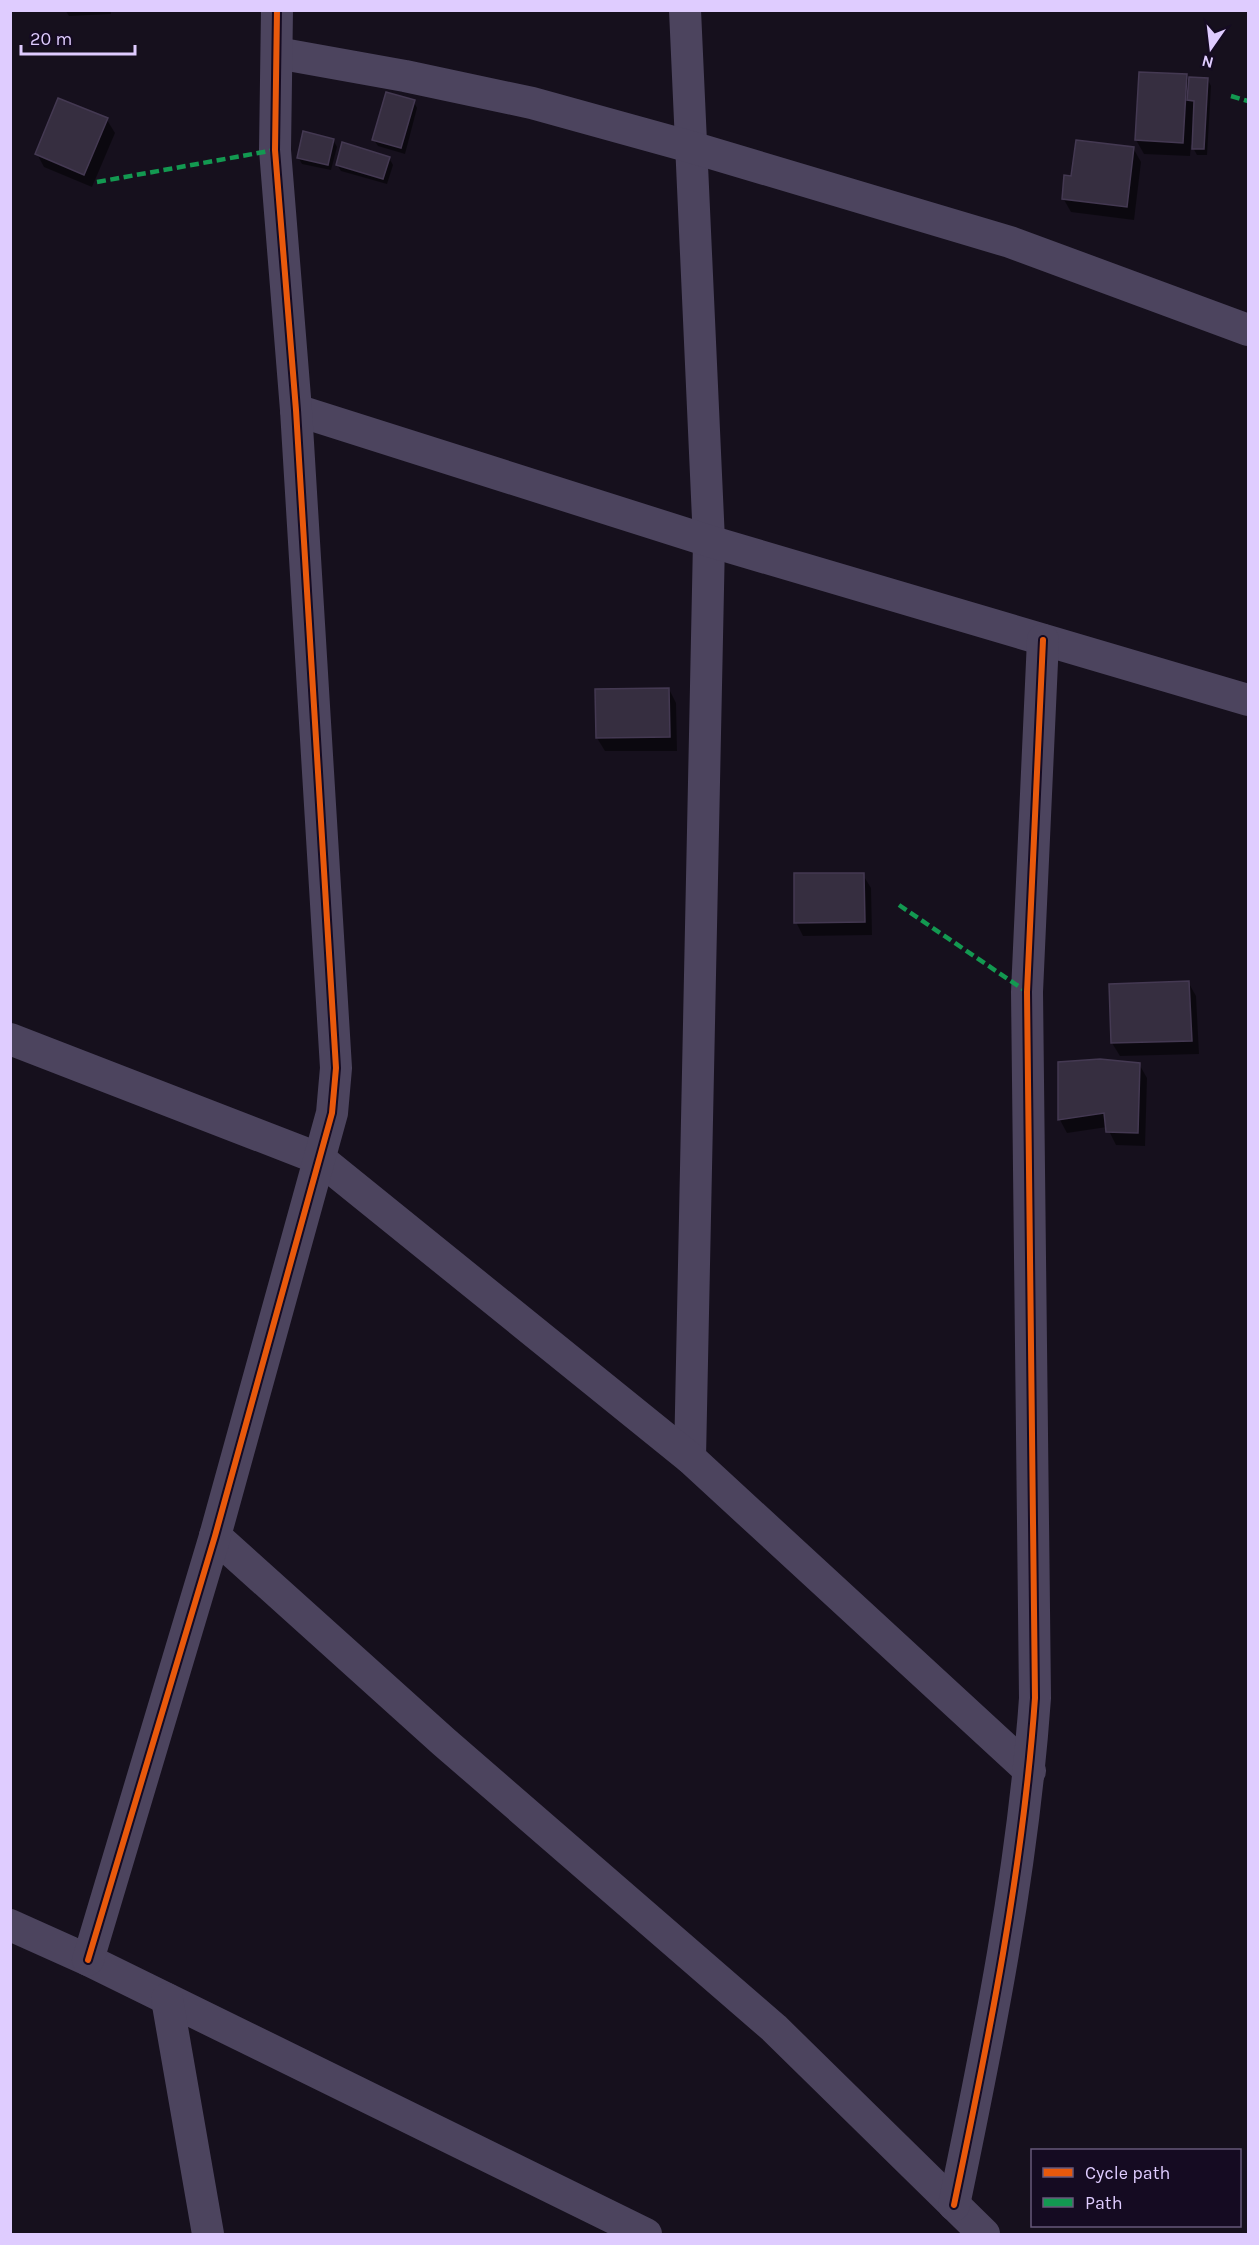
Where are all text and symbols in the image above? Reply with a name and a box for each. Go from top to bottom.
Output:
scale bar [21,18,135,56]
north arrow [1181,18,1241,78]
text: 20 m [30,28,72,50]
text: N [1200,51,1215,73]
legend [1031,2149,1241,2227]
text: Cycle path [1085,2162,1170,2184]
text: Path [1085,2192,1123,2214]

